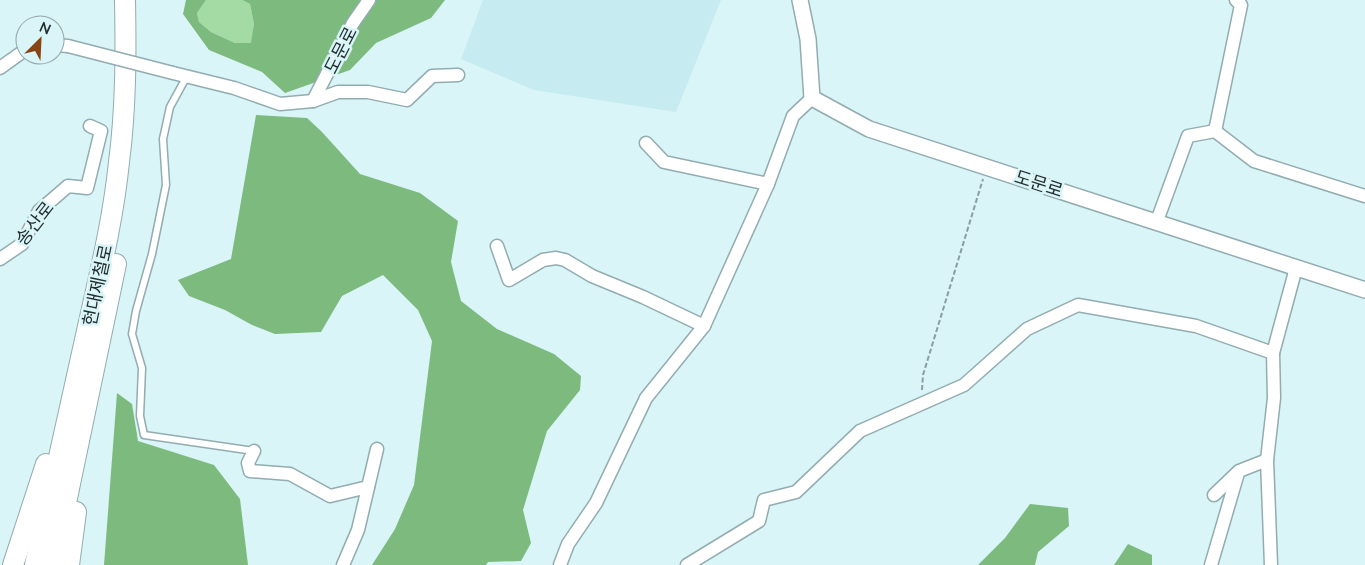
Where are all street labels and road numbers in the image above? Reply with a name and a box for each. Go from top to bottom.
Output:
street label: 도문로 [319,23,361,77]
street label: 도문로 [1012,165,1066,201]
street label: 송산로 [10,197,58,249]
street label: 현대제철로 [78,242,116,328]

